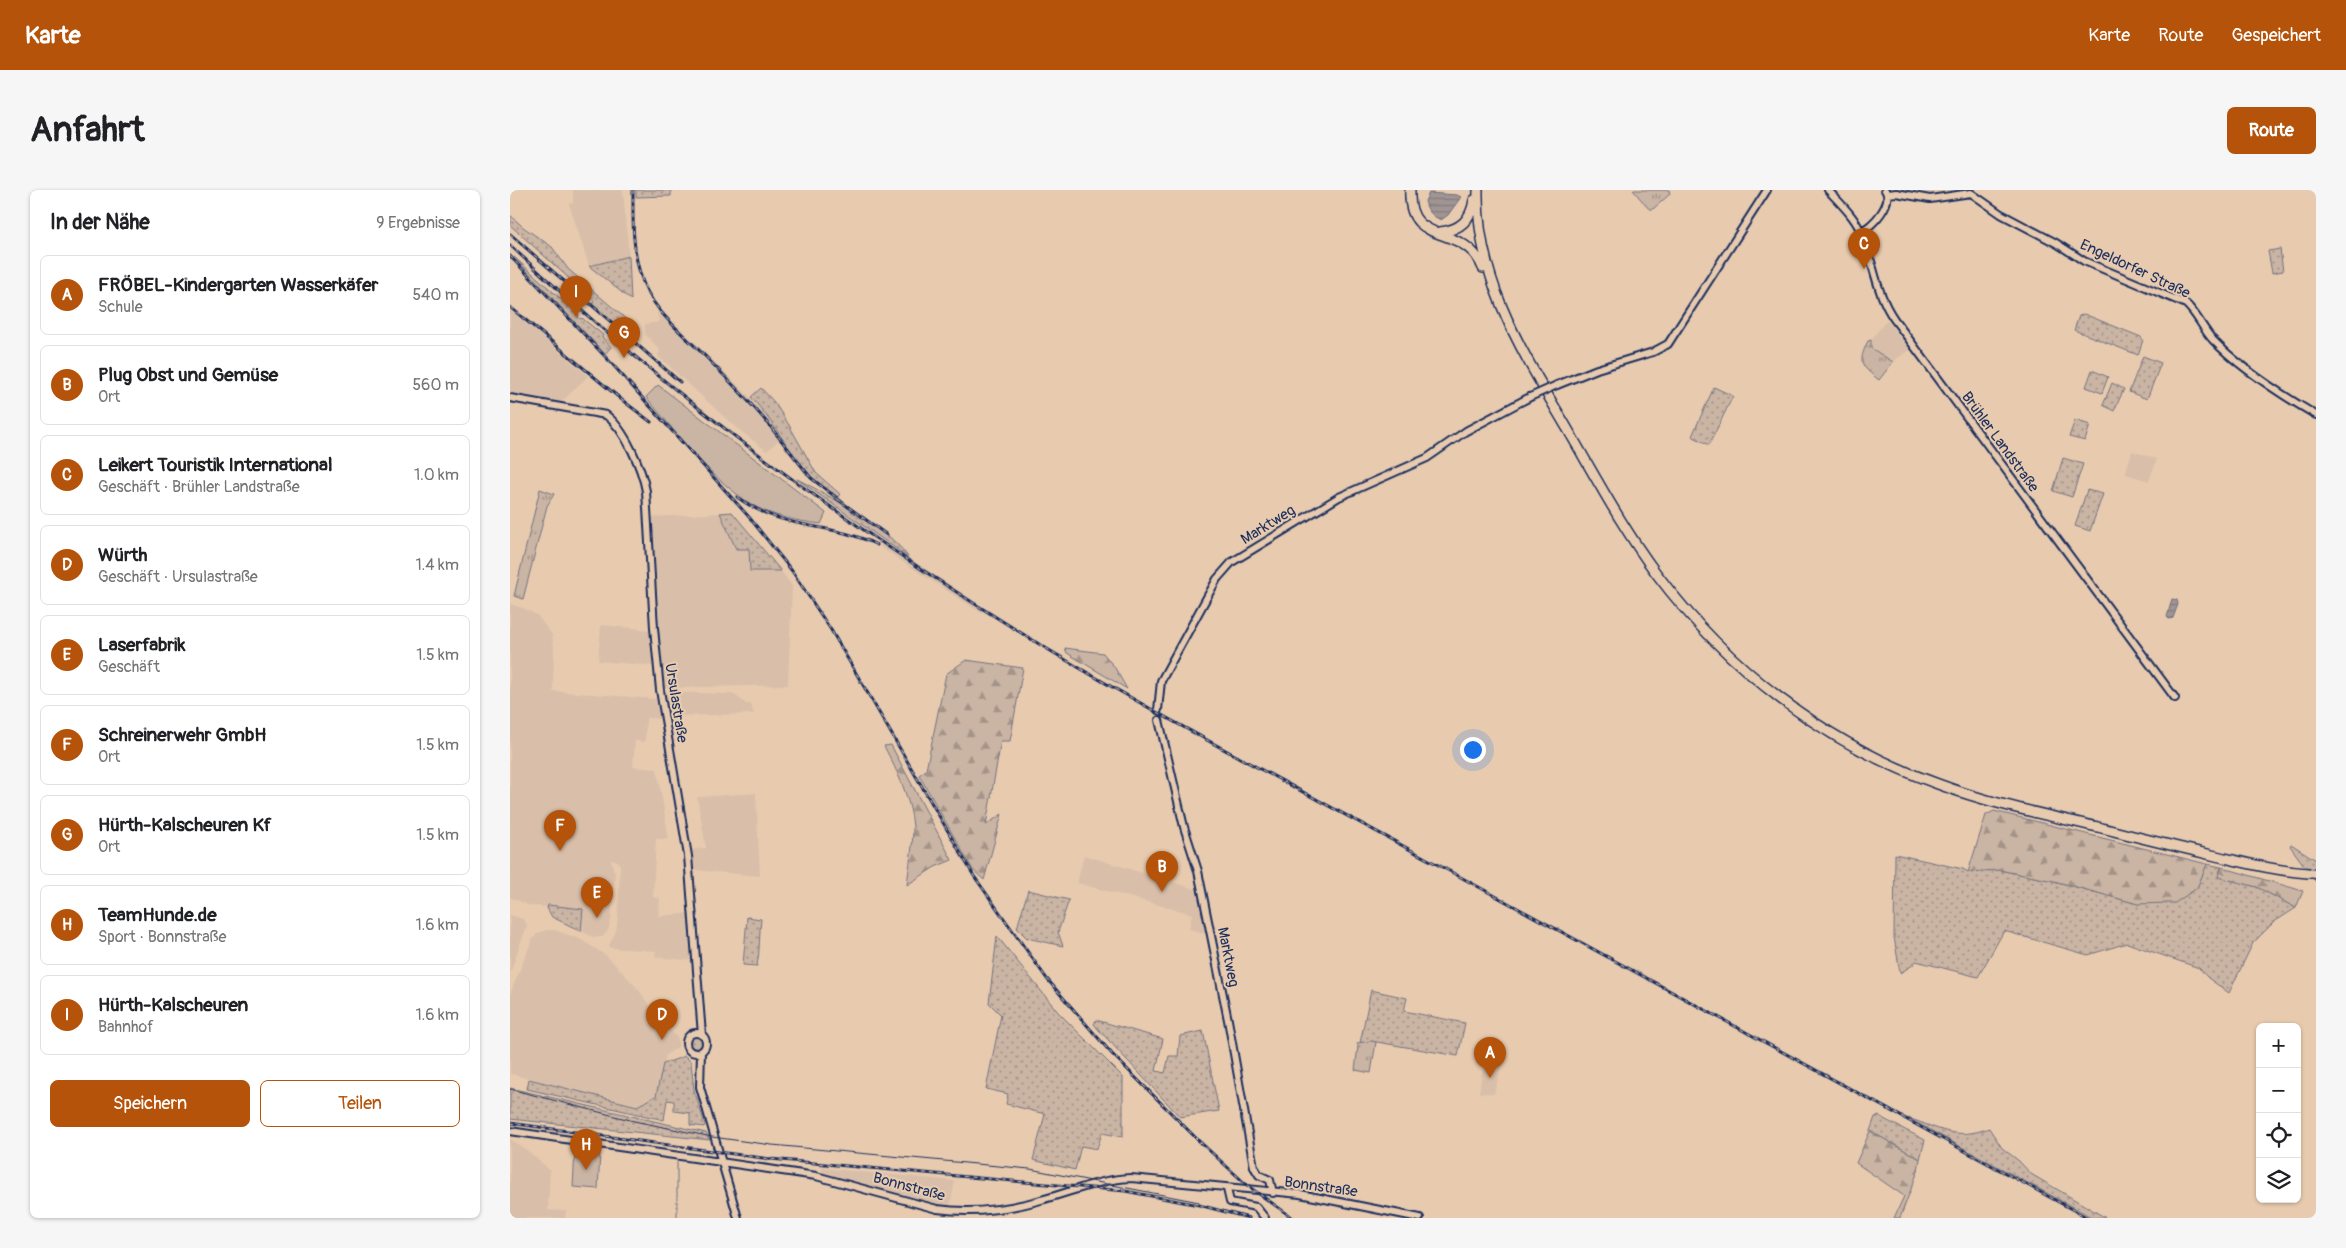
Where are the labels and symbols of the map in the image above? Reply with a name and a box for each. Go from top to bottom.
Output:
pin: C [1848,228,1880,269]
street label: Engeldorfer Straße [2077,235,2194,303]
pin: I [560,276,592,317]
pin: G [608,317,640,358]
street label: Brühler Landstraße [1957,388,2043,496]
street label: Marktweg [1237,501,1299,549]
street label: Ursulastraße [660,662,692,745]
your location [1460,737,1486,763]
pin: F [544,810,576,851]
pin: B [1146,851,1178,892]
pin: E [581,877,613,918]
street label: Marktweg [1213,925,1243,989]
pin: D [646,999,678,1040]
pin: A [1474,1037,1506,1078]
pin: H [570,1129,602,1170]
street label: Bonnstraße [871,1168,948,1206]
street label: Bonnstraße [1283,1172,1359,1202]

